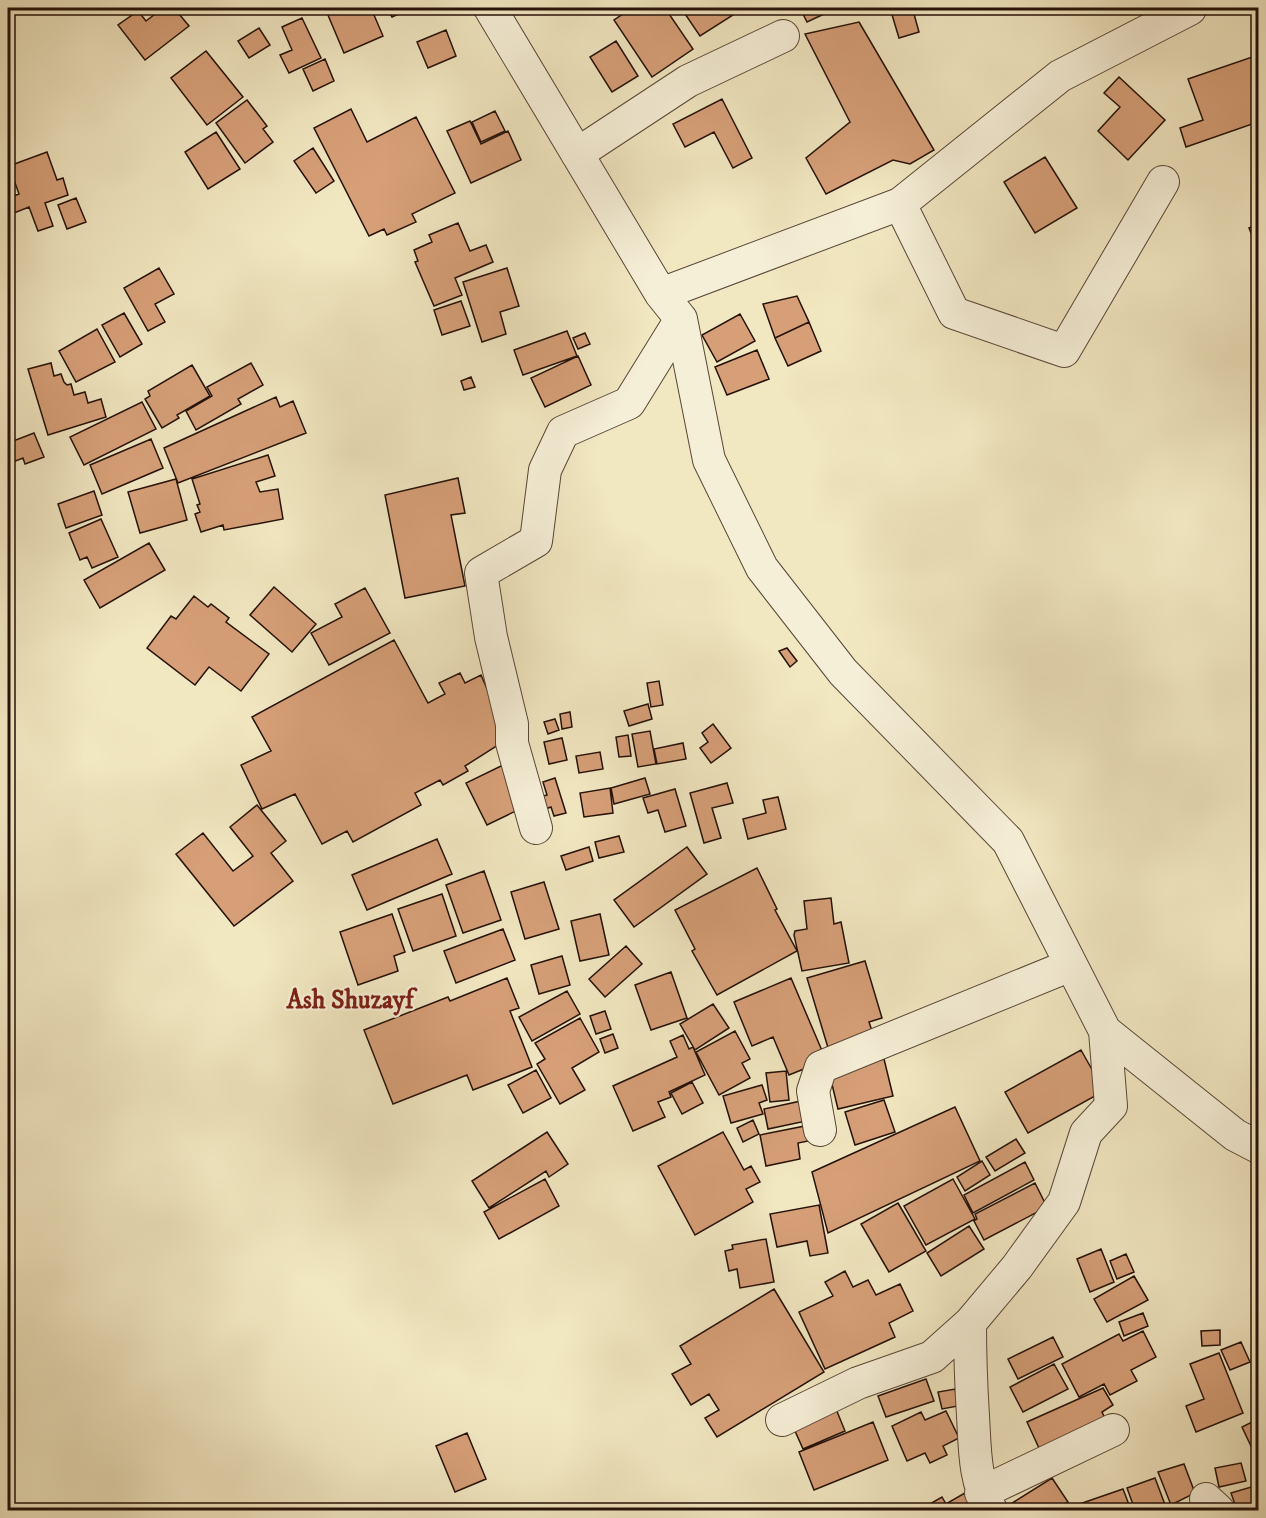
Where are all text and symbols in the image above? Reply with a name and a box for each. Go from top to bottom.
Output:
district label: Ash Shuzayf [286,984,418,1017]

